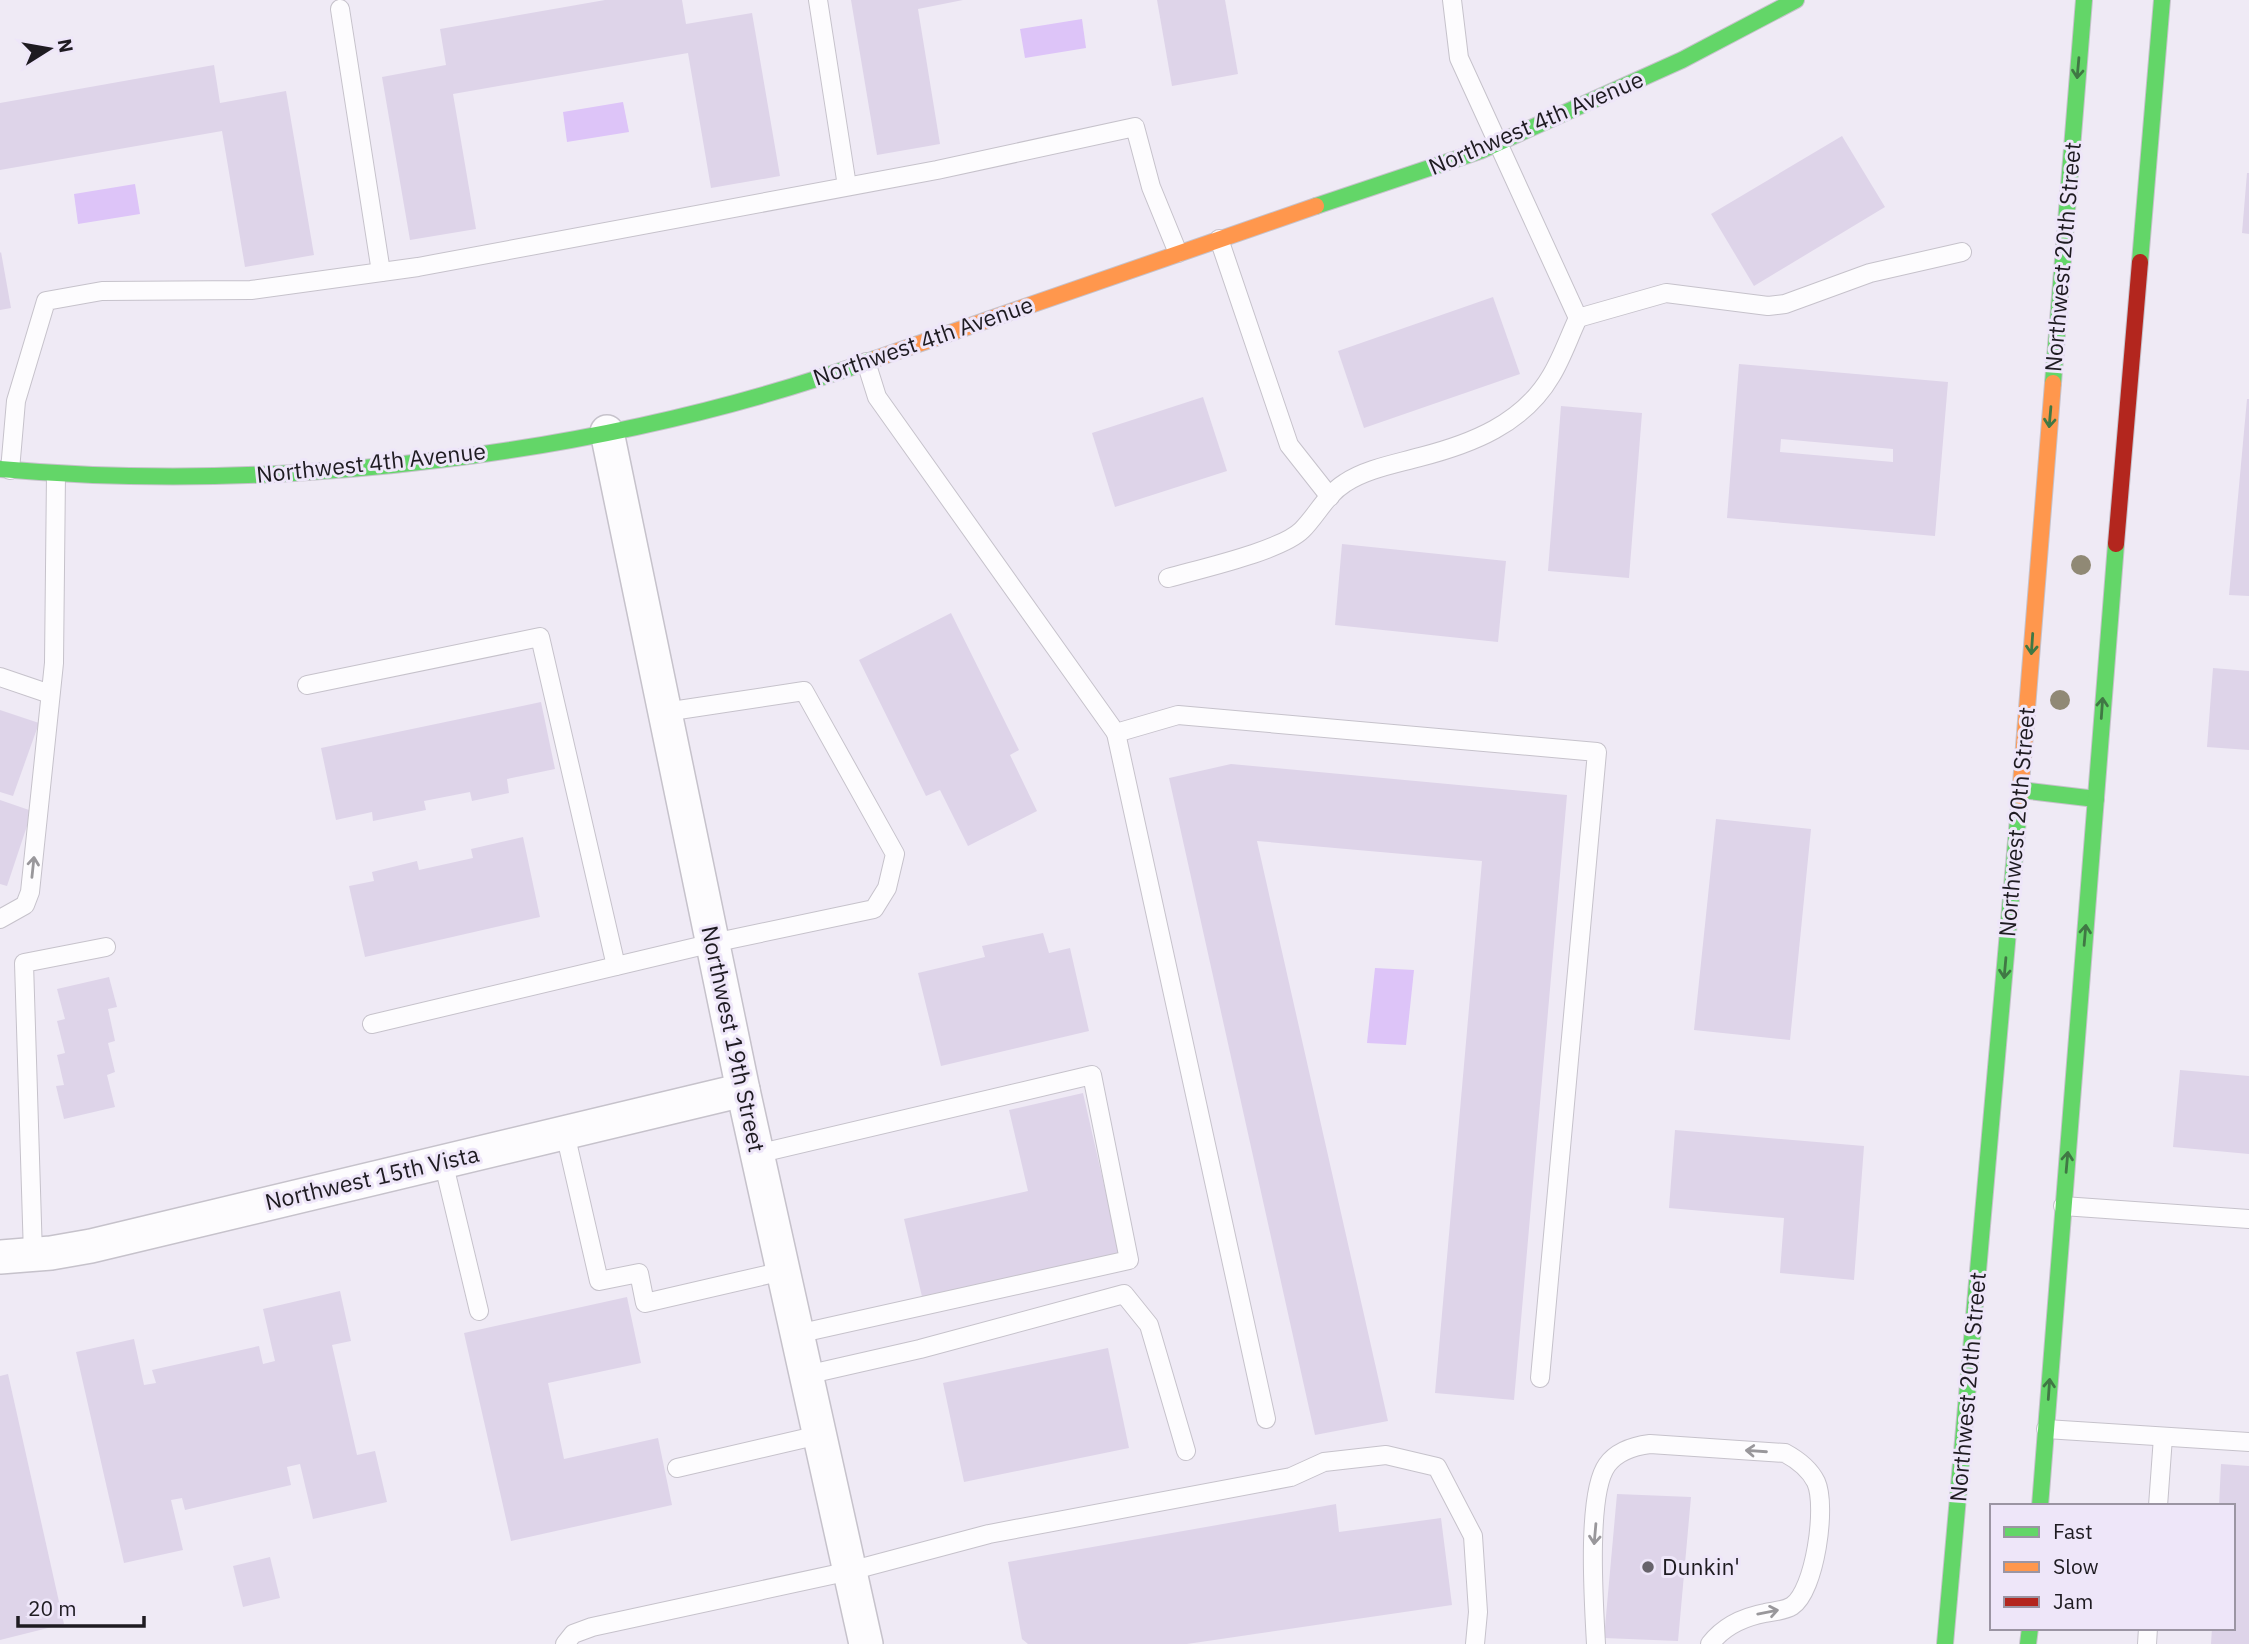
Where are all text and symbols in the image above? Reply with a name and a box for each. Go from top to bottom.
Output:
north arrow [14,14,84,84]
text: N [53,37,79,55]
one-way arrow [2071,56,2084,79]
street label: Northwest 4th Avenue [1424,63,1648,181]
street label: Northwest 20th Street [2037,141,2087,373]
street label: Northwest 4th Avenue [809,288,1037,392]
one-way arrow [2043,405,2056,428]
street label: Northwest 4th Avenue [255,435,487,489]
one-way arrow [2025,632,2038,654]
one-way arrow [2096,698,2109,720]
street label: Northwest 20th Street [1991,706,2041,938]
one-way arrow [26,856,39,879]
street label: Northwest 19th Street [695,923,773,1155]
one-way arrow [2079,924,2092,947]
one-way arrow [1998,956,2011,979]
street label: Northwest 15th Vista [262,1138,482,1216]
one-way arrow [2061,1151,2074,1174]
street label: Northwest 20th Street [1942,1271,1992,1503]
one-way arrow [2043,1378,2056,1401]
one-way arrow [1746,1444,1768,1457]
legend [1990,1504,2235,1630]
text: Fast [2053,1517,2093,1545]
one-way arrow [1588,1522,1601,1545]
place label: Dunkin' [1662,1551,1740,1581]
text: Slow [2053,1552,2099,1580]
marker: Dunkin' [1640,1559,1656,1575]
scale bar [18,1584,144,1628]
text: Jam [2053,1587,2093,1615]
text: 20 m [28,1594,77,1622]
one-way arrow [1756,1605,1779,1619]

